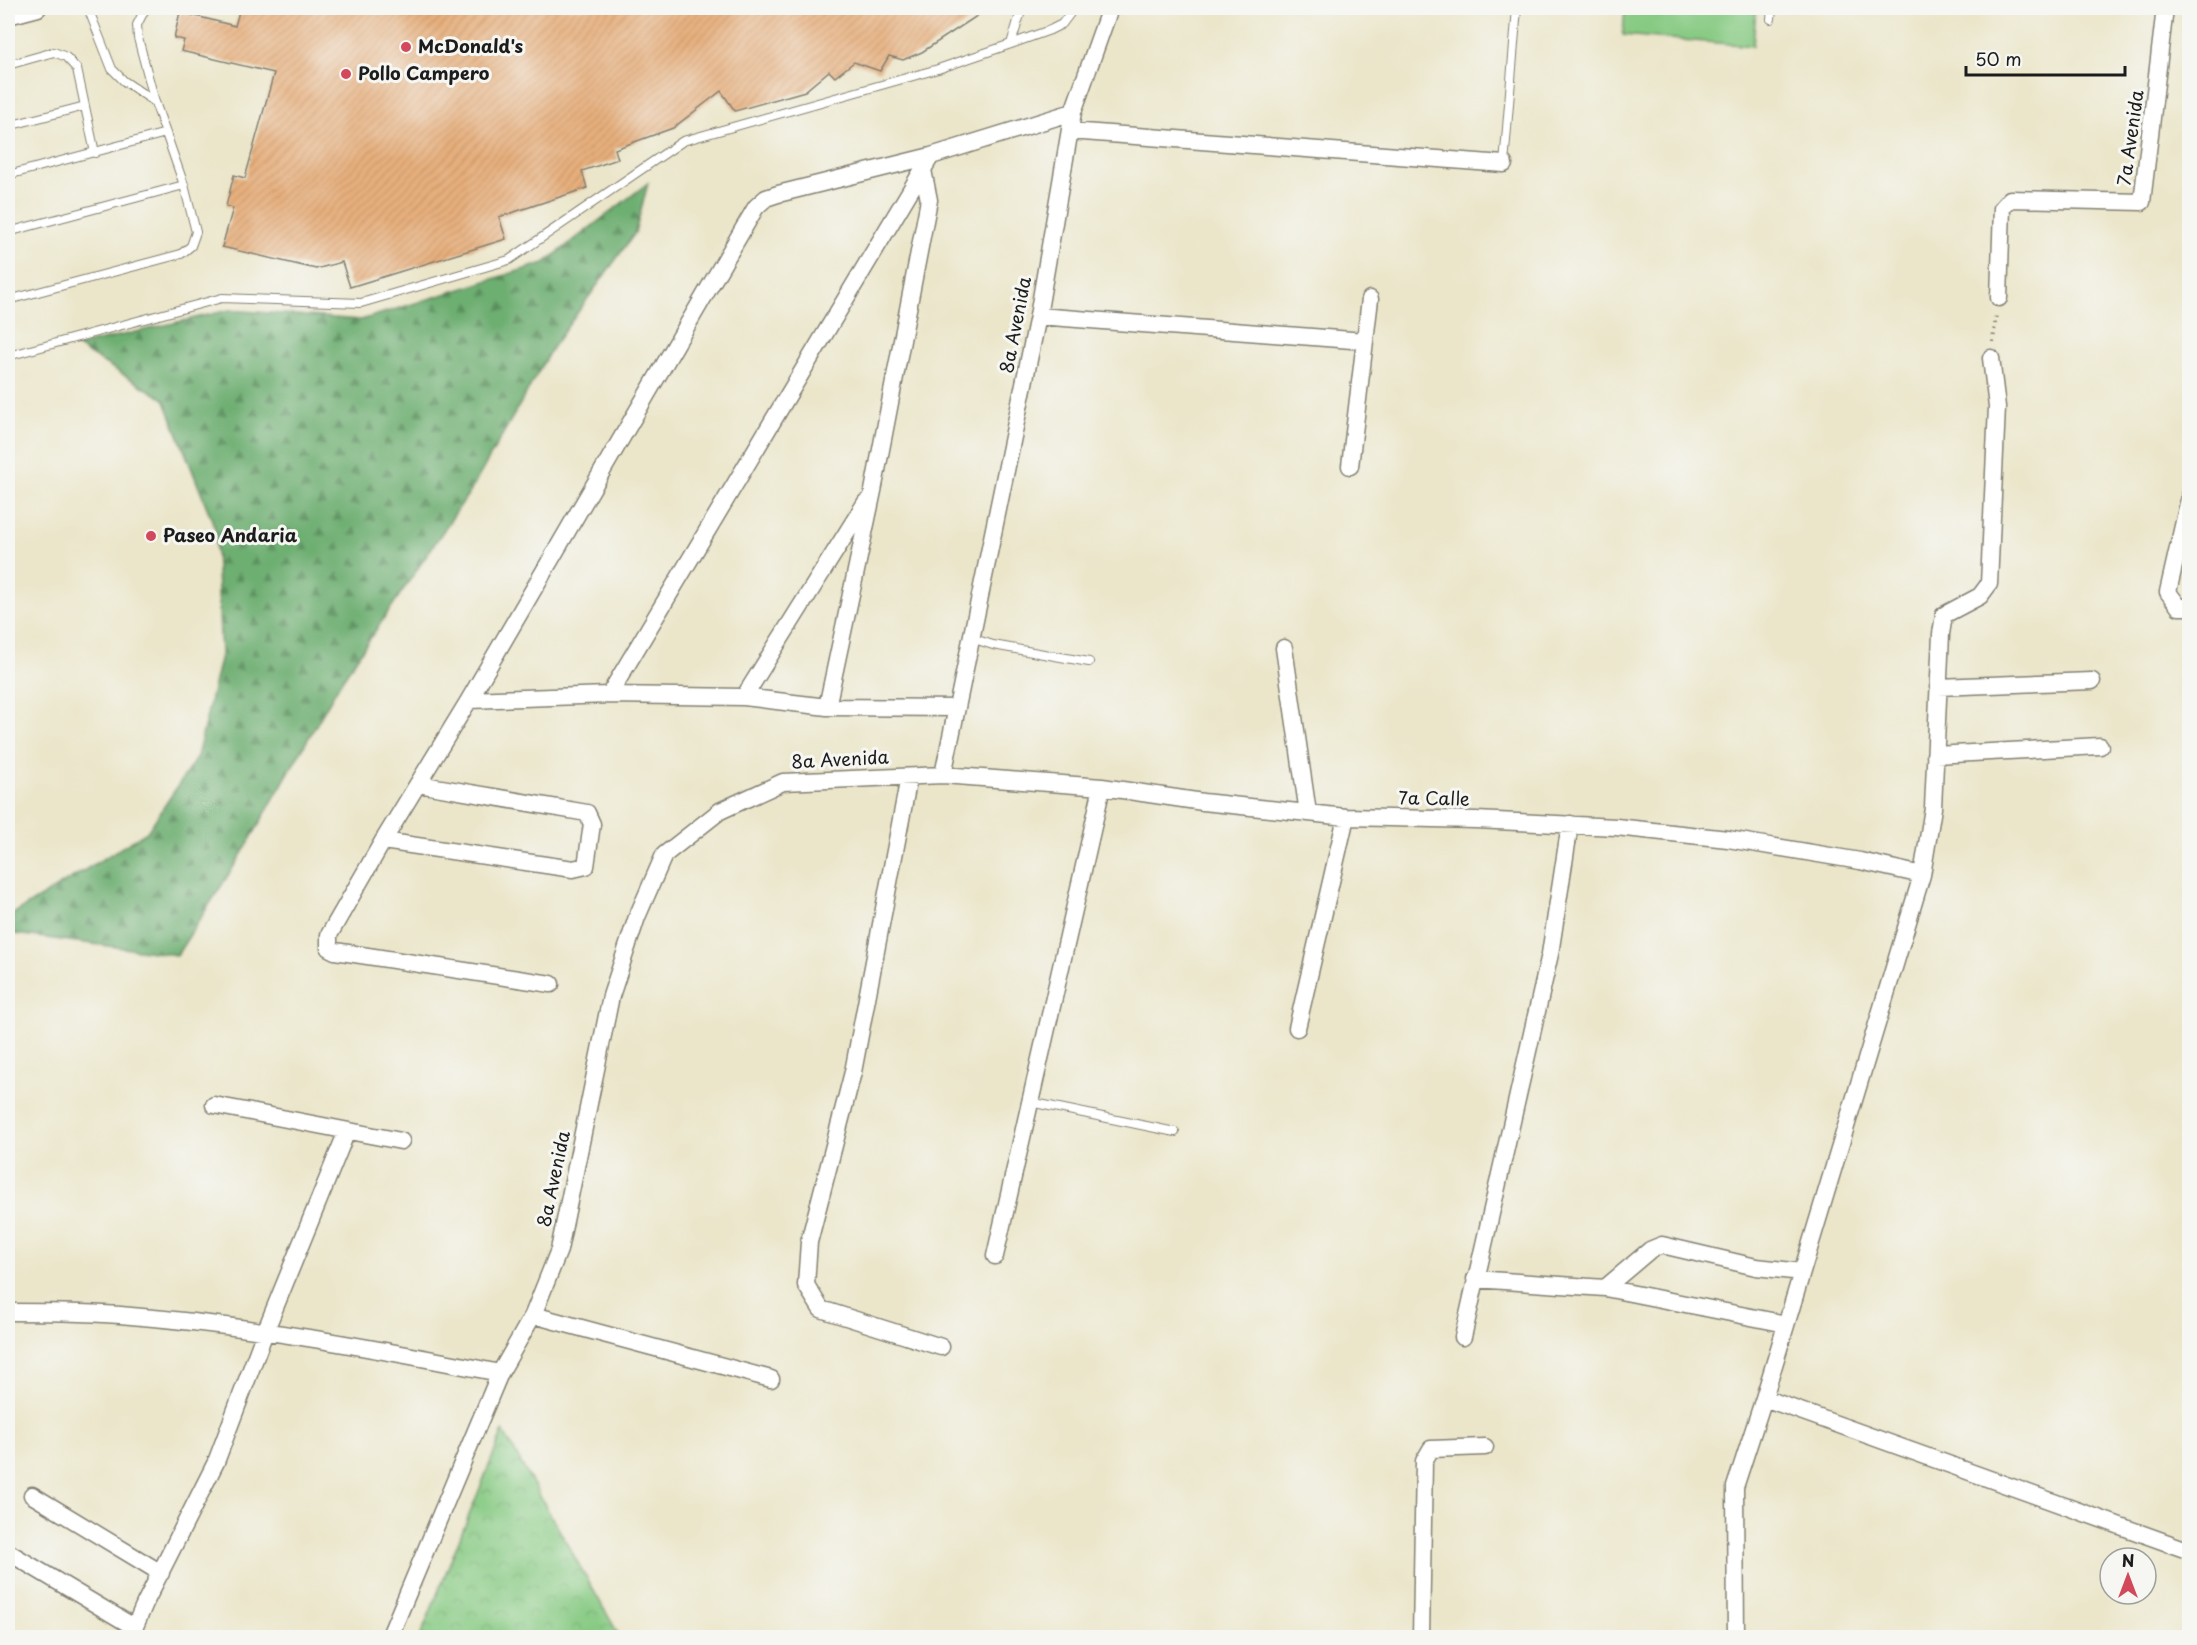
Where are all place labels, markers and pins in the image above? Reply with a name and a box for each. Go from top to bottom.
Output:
place label: McDonald's [418,32,524,59]
marker: McDonald's [399,40,413,54]
place label: Pollo Campero [358,59,490,86]
marker: Pollo Campero [339,67,353,81]
place label: Paseo Andaria [163,521,298,548]
marker: Paseo Andaria [144,529,158,543]

